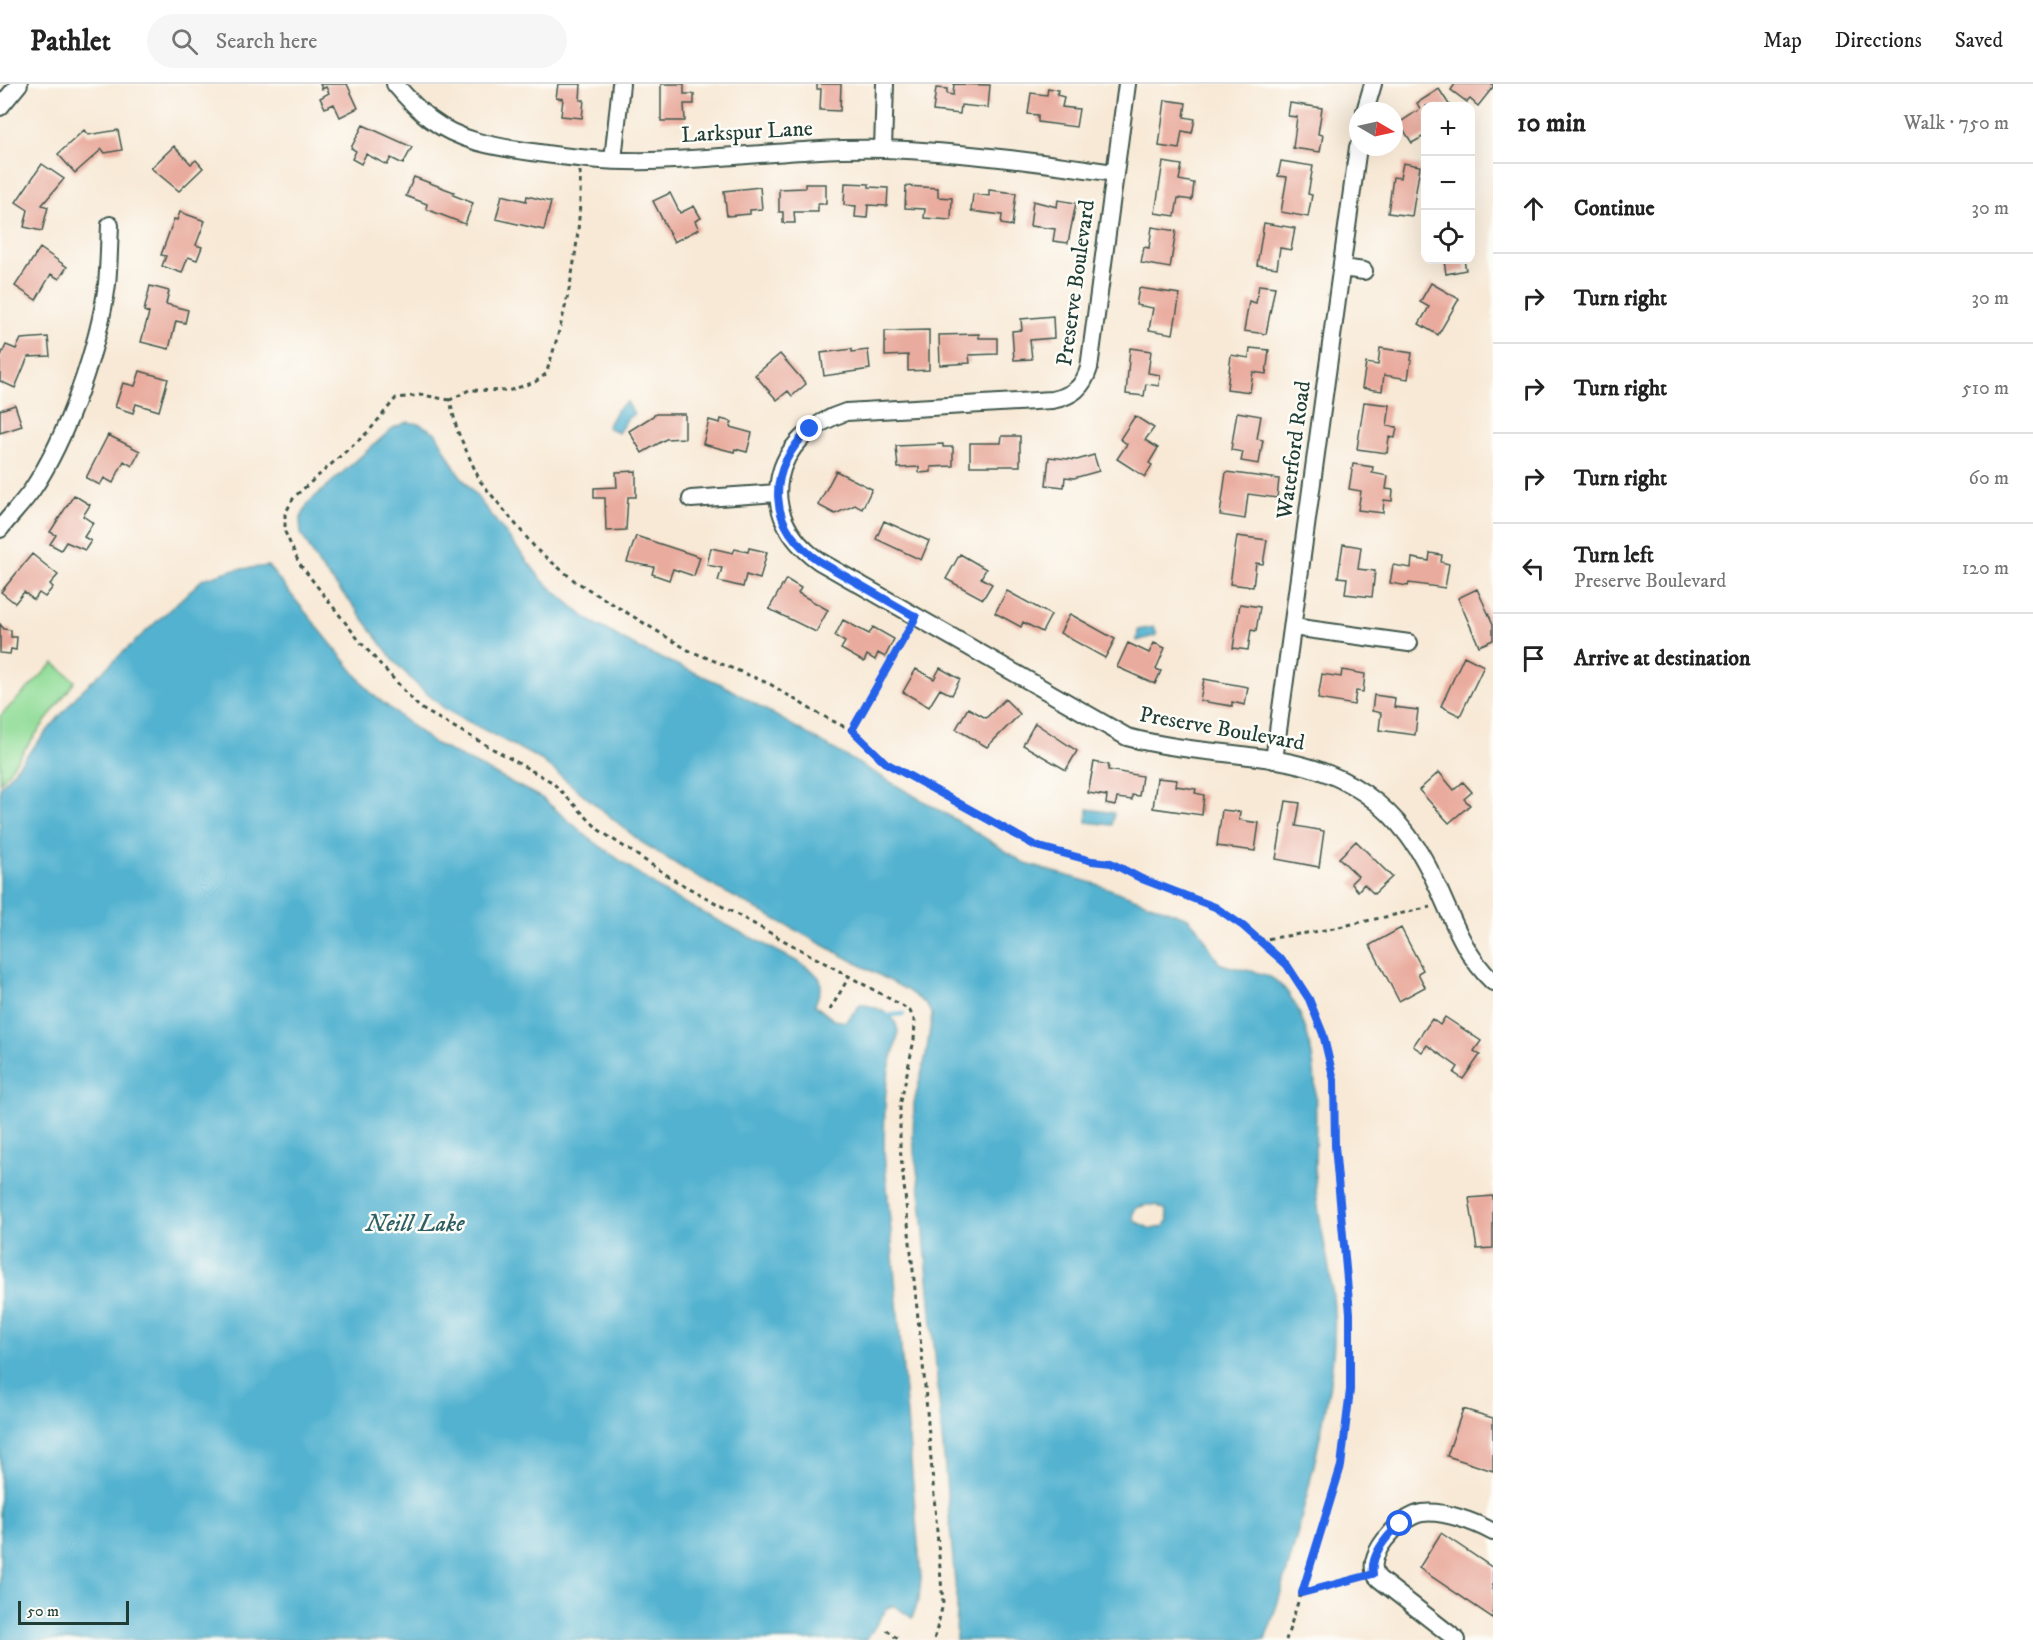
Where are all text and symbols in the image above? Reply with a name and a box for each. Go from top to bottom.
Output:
search box [147,14,567,68]
text: Pathlet [30,24,111,59]
icon: search [168,25,201,58]
text: Search here [216,28,317,55]
text: Map [1763,28,1802,54]
text: Directions [1835,28,1922,54]
text: Saved [1955,28,2003,54]
north arrow [1349,102,1403,156]
map controls [1421,102,1475,264]
button: + [1421,102,1475,156]
text: 10 min [1517,107,1586,140]
text: Walk · 750 m [1904,111,2009,136]
street label: Larkspur Lane [680,115,814,149]
button: − [1421,156,1475,210]
icon: ahead [1517,192,1550,225]
text: Continue [1574,195,1655,222]
text: 30 m [1971,196,2009,221]
street label: Preserve Boulevard [1051,198,1101,368]
button: locate [1421,210,1475,264]
icon: right [1517,282,1550,315]
text: Turn right [1574,285,1667,312]
text: 30 m [1971,286,2009,311]
icon: right [1517,372,1550,405]
text: Turn right [1574,375,1667,402]
text: 510 m [1962,376,2009,401]
street label: Waterford Road [1271,379,1317,522]
route end [796,415,822,441]
icon: right [1517,462,1550,495]
text: Turn right [1574,465,1667,492]
text: 60 m [1969,466,2009,491]
text: Turn left [1574,542,1654,569]
icon: left [1517,552,1550,585]
text: 120 m [1962,556,2009,581]
text: Preserve Boulevard [1574,569,1726,594]
icon: arrive [1517,642,1550,675]
text: Arrive at destination [1574,645,1751,672]
street label: Preserve Boulevard [1137,701,1307,757]
water label: Neill Lake [364,1209,465,1239]
route start [1386,1510,1412,1536]
scale bar [18,1598,129,1626]
text: 50 m [27,1601,59,1621]

